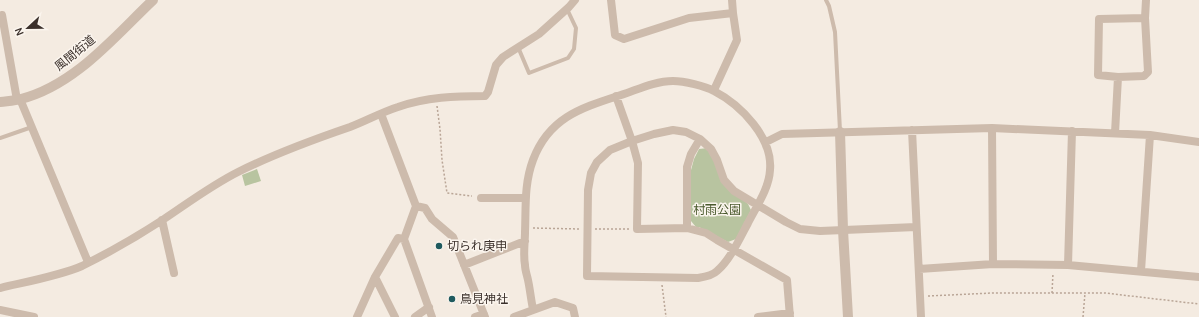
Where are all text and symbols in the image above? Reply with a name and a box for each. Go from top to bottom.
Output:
north arrow [8,8,48,48]
text: N [12,25,27,38]
street label: 風間街道 [52,32,98,74]
park label: 村雨公園 [693,203,741,217]
place label: 切られ庚申 [447,239,507,253]
marker: 切られ庚申 [434,241,444,251]
place label: 鳥見神社 [460,292,508,306]
marker: 鳥見神社 [447,294,457,304]

